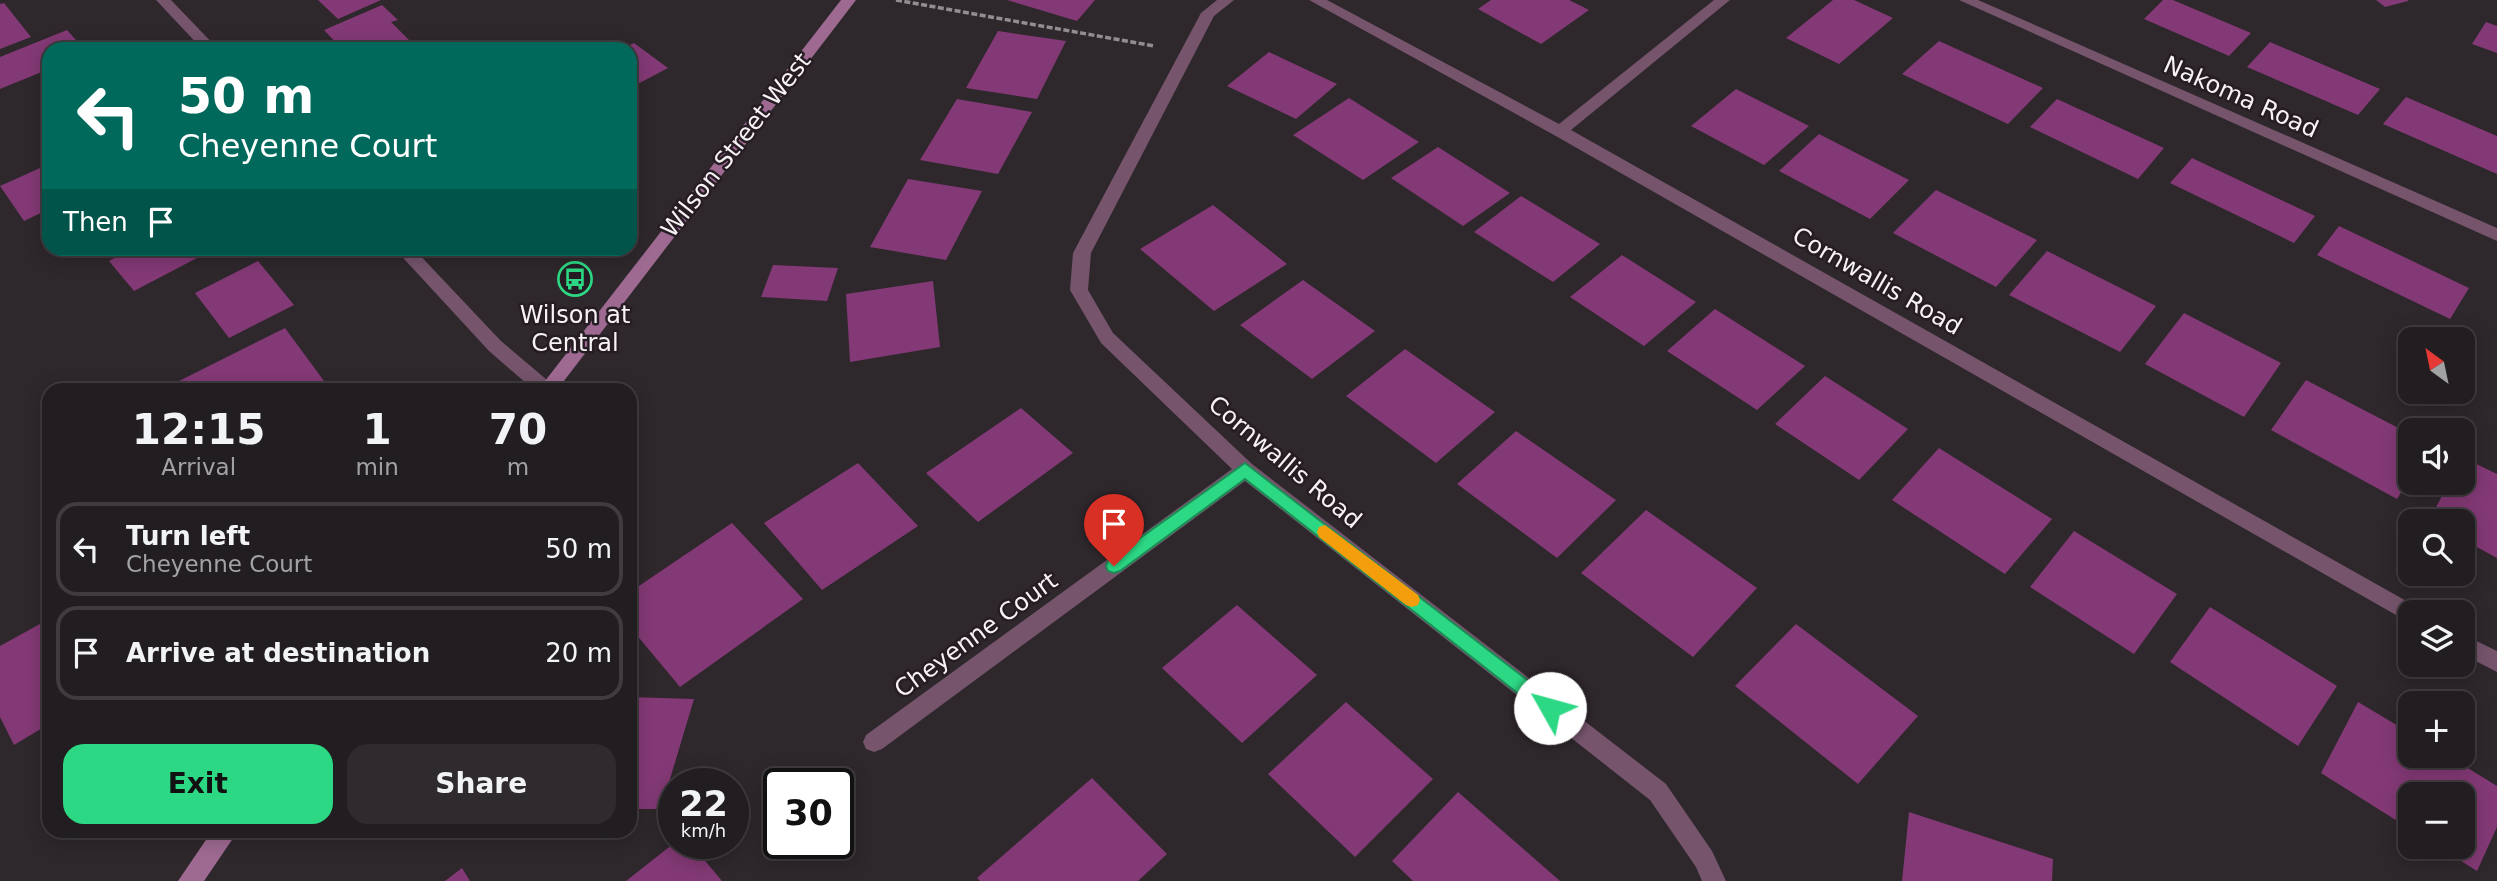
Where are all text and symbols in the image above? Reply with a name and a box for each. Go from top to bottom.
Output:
street label: Wilson Street West [655,47,817,243]
street label: Nakoma Road [2159,50,2323,144]
text: 50 m [178,68,314,125]
icon: left [63,70,154,161]
text: Cheyenne Court [178,127,437,165]
icon: arrive [142,203,180,241]
text: Then [63,207,128,237]
street label: Cornwallis Road [1787,221,1967,341]
bus stop icon: Wilson at Central [556,260,594,298]
place label: Wilson at Central [520,301,630,357]
north arrow [2398,327,2474,404]
map controls [2398,327,2475,859]
street label: Cornwallis Road [1203,390,1367,534]
text: 12:15 [132,405,266,454]
text: 1 [362,405,392,454]
text: 70 [489,405,547,454]
button: sound [2398,418,2475,495]
text: Arrival [161,454,236,480]
text: min [355,454,399,480]
text: m [507,454,529,480]
pin [1084,494,1144,566]
icon: arrive [1095,505,1133,543]
button: search [2398,509,2475,586]
text: Turn left [126,521,250,551]
icon: left [67,530,105,568]
text: 50 m [545,534,612,564]
text: Cheyenne Court [126,551,312,577]
street label: Cheyenne Court [889,567,1063,703]
button: layers [2398,600,2475,677]
icon: arrive [67,634,105,672]
text: Arrive at destination [126,638,430,668]
text: 20 m [545,638,612,668]
position arrow [1513,671,1587,745]
button: + [2398,691,2475,768]
button: Exit [63,744,333,824]
button: Share [347,744,616,824]
speed limit sign: 30 [763,768,854,859]
button: − [2398,782,2475,859]
text: 22 [679,784,728,824]
text: km/h [681,820,726,841]

